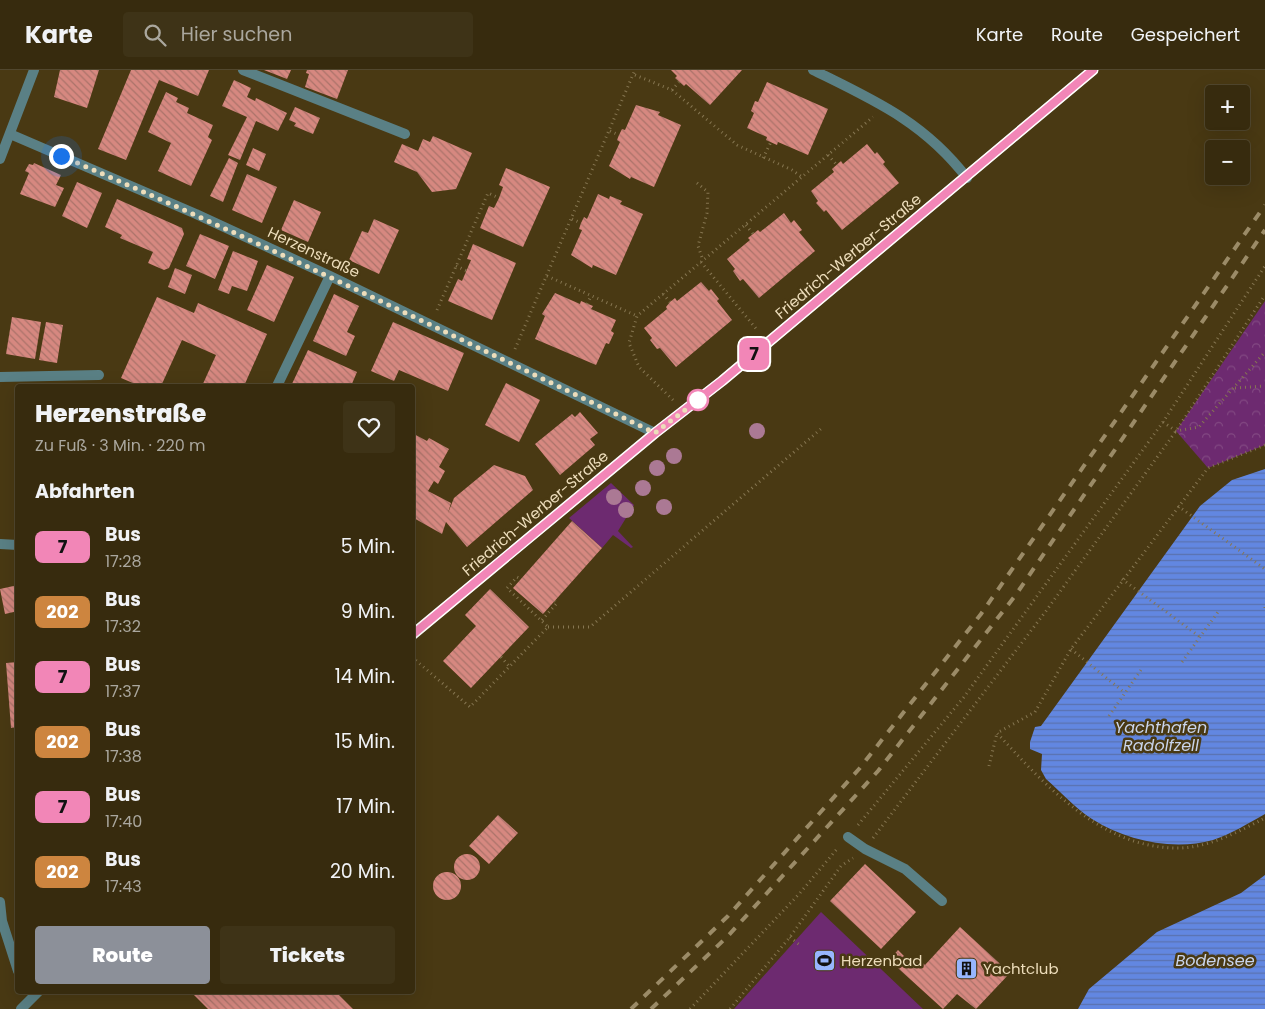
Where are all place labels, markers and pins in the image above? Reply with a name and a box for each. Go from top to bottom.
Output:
unlabelled marker [687,389,709,411]
sports icon: Herzenbad [813,948,837,972]
place label: Herzenbad [841,950,922,971]
building icon: Yachtclub [955,956,979,980]
place label: Yachtclub [983,958,1059,979]

